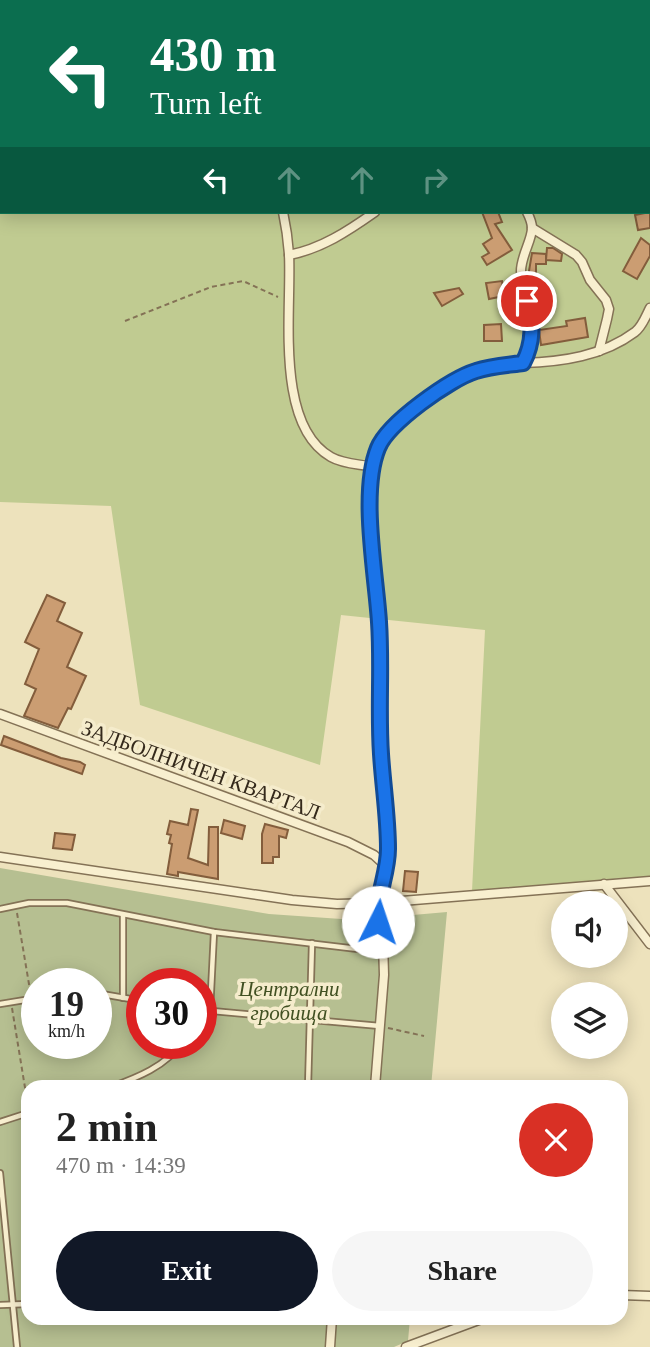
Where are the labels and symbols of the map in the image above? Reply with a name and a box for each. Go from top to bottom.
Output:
pin [497,271,557,331]
street label: ЗАДБОЛНИЧЕН КВАРТАЛ [78,716,324,824]
position arrow [341,885,415,959]
speed limit sign: 30 [126,968,217,1059]
park label: Централни гробища [237,977,340,1025]

